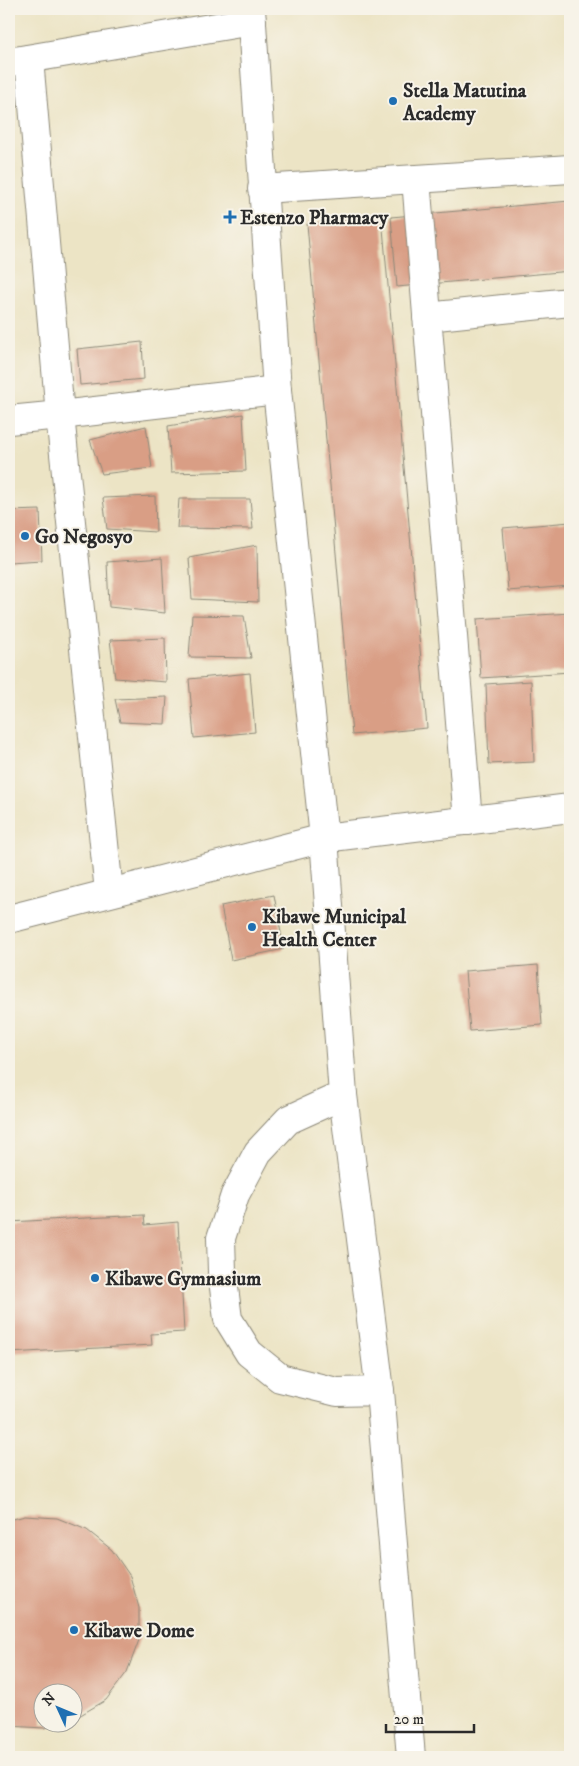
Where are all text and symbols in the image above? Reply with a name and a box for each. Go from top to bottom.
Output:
place label: Stella Matutina Academy [402,79,527,127]
marker: Stella Matutina Academy [387,95,399,107]
place label: Estenzo Pharmacy [240,206,389,231]
marker: Estenzo Pharmacy [224,211,236,223]
place label: Go Negosyo [35,525,133,550]
marker: Go Negosyo [19,530,31,542]
place label: Kibawe Municipal Health Center [262,905,407,953]
marker: Kibawe Municipal Health Center [246,921,258,933]
place label: Kibawe Gymnasium [105,1267,261,1292]
marker: Kibawe Gymnasium [89,1272,101,1284]
place label: Kibawe Dome [84,1619,195,1644]
marker: Kibawe Dome [68,1624,80,1636]
north arrow [32,1684,82,1734]
text: N [39,1689,60,1710]
scale bar [386,1701,474,1733]
text: 20 m [394,1710,424,1729]

